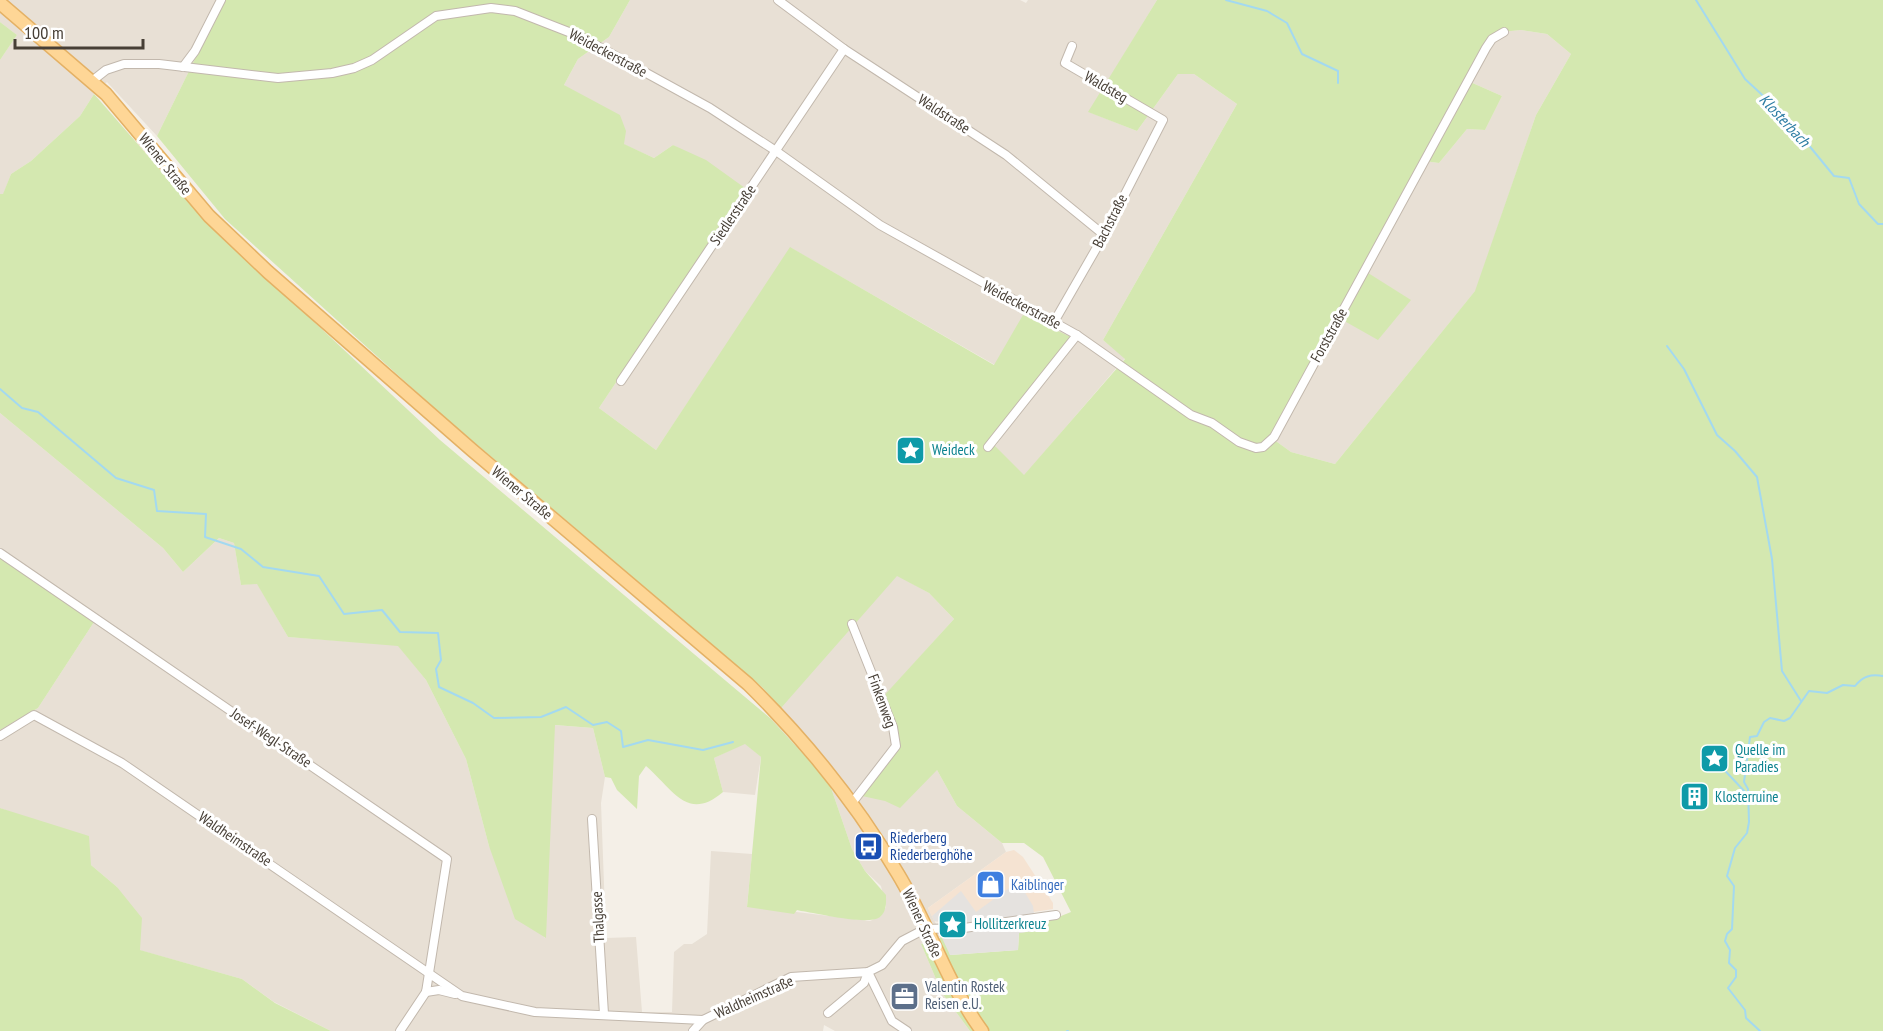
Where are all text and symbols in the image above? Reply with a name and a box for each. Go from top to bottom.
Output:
scale bar [15,12,142,50]
text: 100 m [24,21,64,44]
street label: Weideckerstraße [566,24,651,81]
street label: Waldsteg [1081,67,1131,107]
water label: Klosterbach [1755,89,1815,151]
street label: Waldstraße [915,90,974,137]
street label: Wiener Straße [135,129,196,198]
street label: Siedlerstraße [705,181,760,249]
street label: Bachstraße [1088,191,1131,251]
street label: Weideckerstraße [980,276,1065,333]
street label: Forststraße [1306,304,1351,365]
place icon: Weideck [895,434,927,466]
place label: Weideck [932,440,975,459]
street label: Wiener Straße [488,462,557,524]
street label: Finkenweg [864,671,901,730]
street label: Josef-Wegl-Straße [226,703,315,772]
place label: Quelle im Paradies [1735,740,1785,776]
place icon: Quelle im Paradies [1698,743,1730,775]
building icon: Klosterruine [1678,781,1710,813]
place label: Klosterruine [1715,787,1778,806]
street label: Waldheimstraße [195,807,275,870]
place label: Riederberg Riederberghöhe [890,828,973,864]
bus stop icon: Riederberg Riederberghöhe [853,831,885,863]
shop icon: Kaiblinger [974,869,1006,901]
place label: Kaiblinger [1011,875,1065,894]
street label: Wiener Straße [898,885,947,960]
street label: Thalgasse [587,891,608,943]
place icon: Hollitzerkreuz [937,908,969,940]
place label: Hollitzerkreuz [974,914,1046,933]
street label: Waldheimstraße [711,971,796,1022]
place label: Valentin Rostek Reisen e.U. [924,977,1005,1013]
office icon: Valentin Rostek Reisen e.U. [888,980,920,1012]

